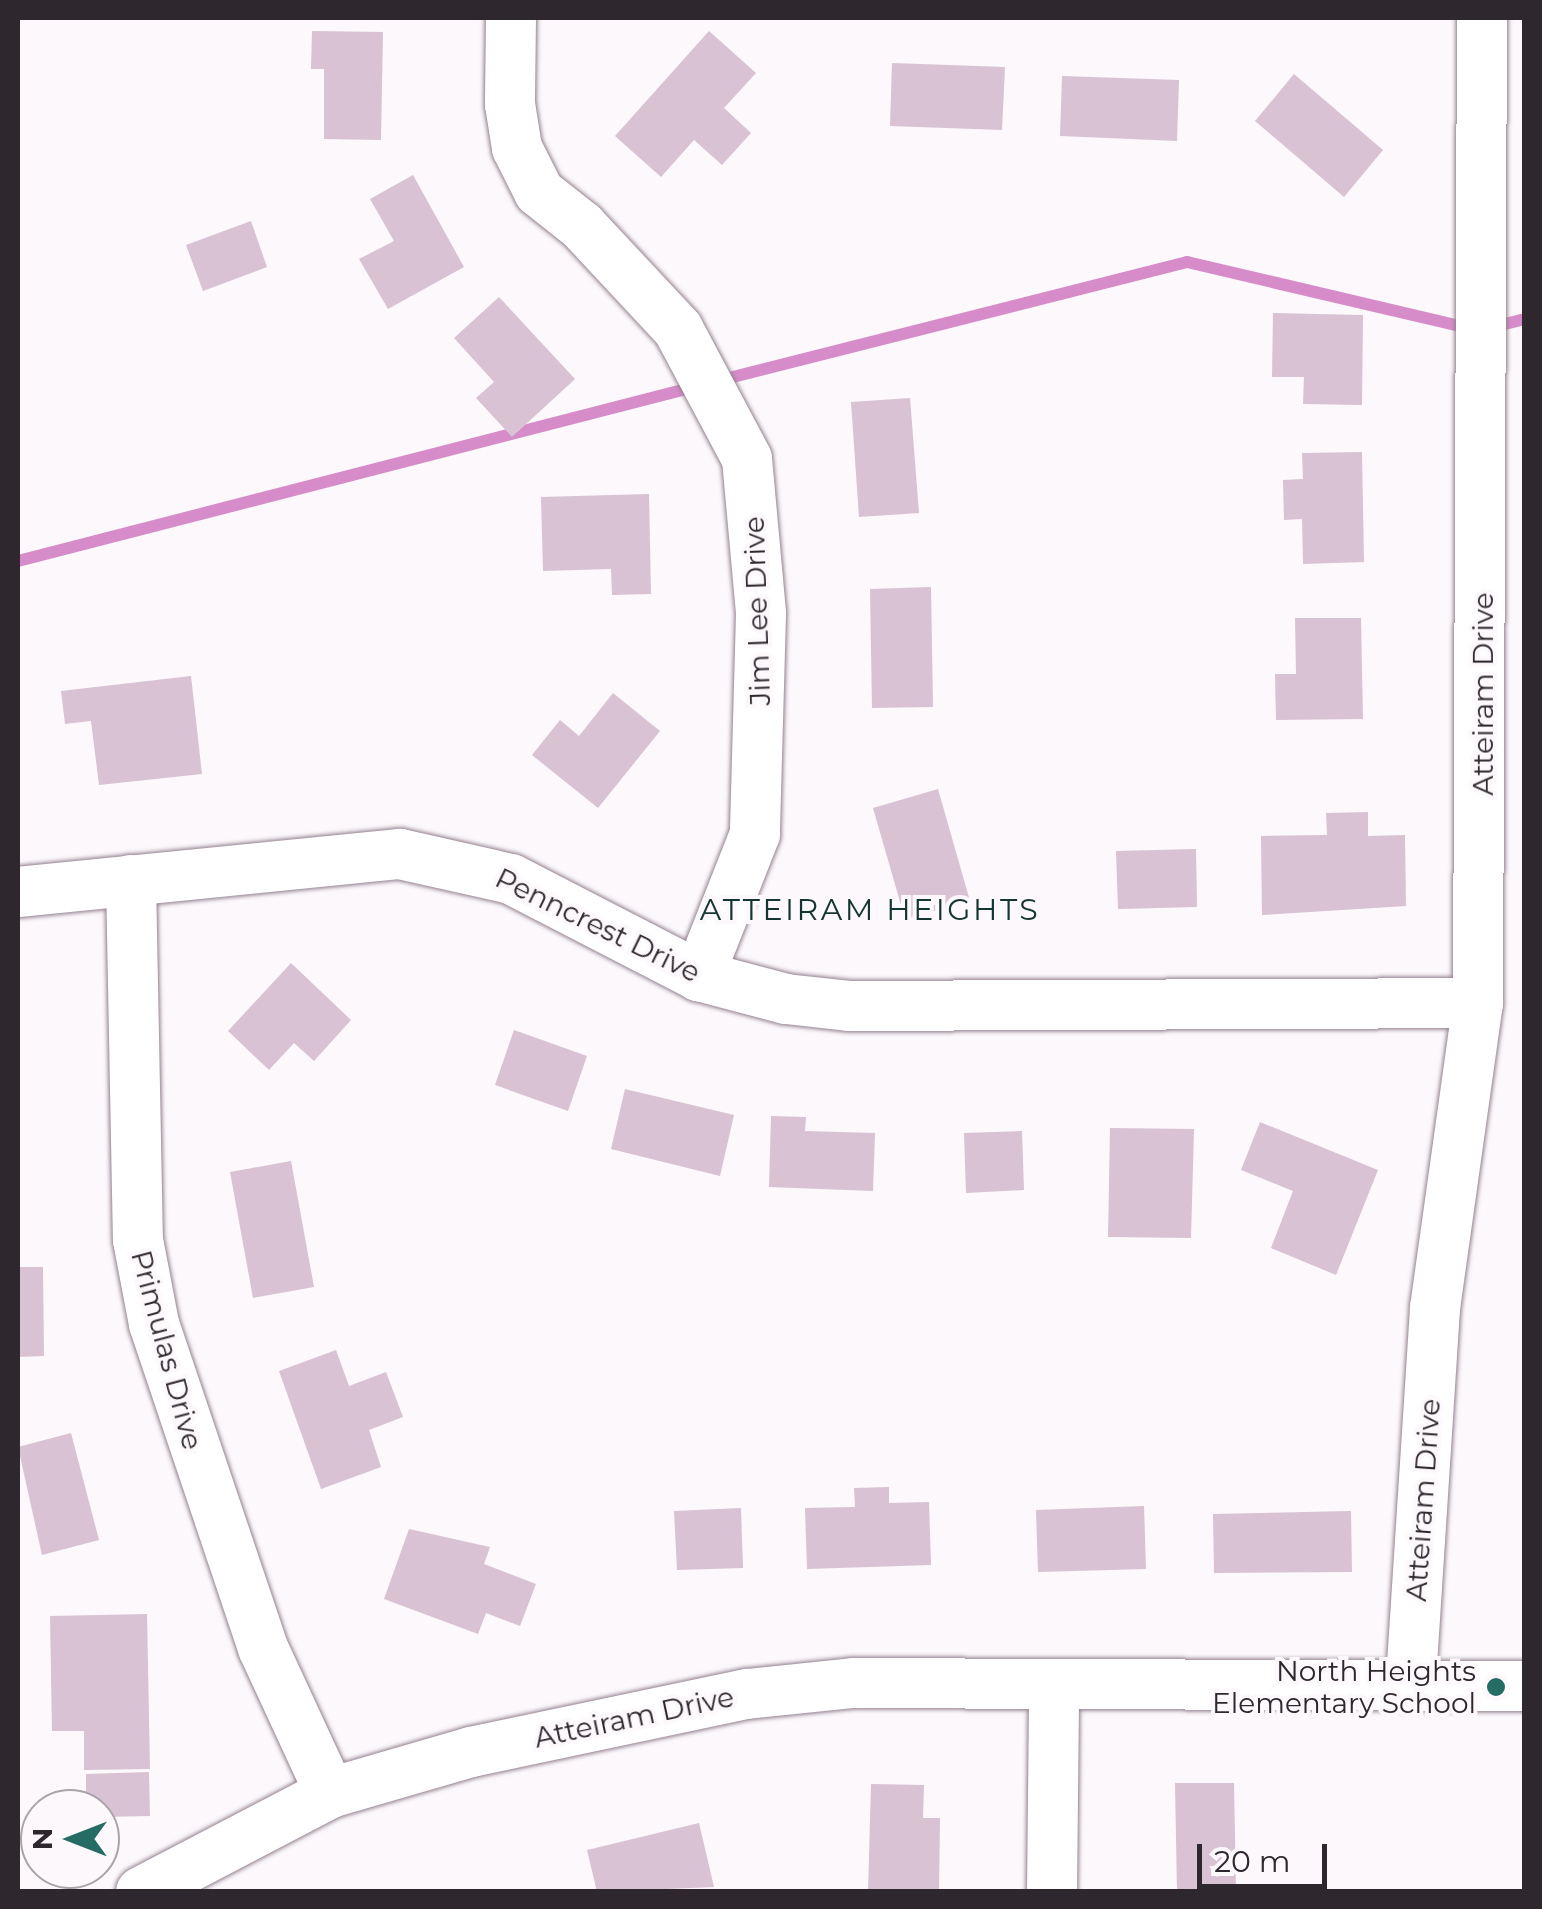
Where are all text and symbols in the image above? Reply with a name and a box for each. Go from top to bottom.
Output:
street label: Jim Lee Drive [737,516,777,706]
street label: Atteiram Drive [1466,592,1500,796]
street label: Penncrest Drive [490,861,706,989]
district label: ATTEIRAM HEIGHTS [700,892,1040,928]
street label: Primulas Drive [124,1247,210,1453]
street label: Atteiram Drive [1399,1397,1447,1603]
place label: North Heights Elementary School [1212,1654,1476,1720]
marker: North Heights Elementary School [1485,1676,1507,1698]
street label: Atteiram Drive [531,1679,737,1755]
north arrow [20,1789,120,1889]
scale bar [1202,1824,1332,1886]
text: N [25,1828,59,1850]
text: 20 m [1214,1843,1291,1880]

